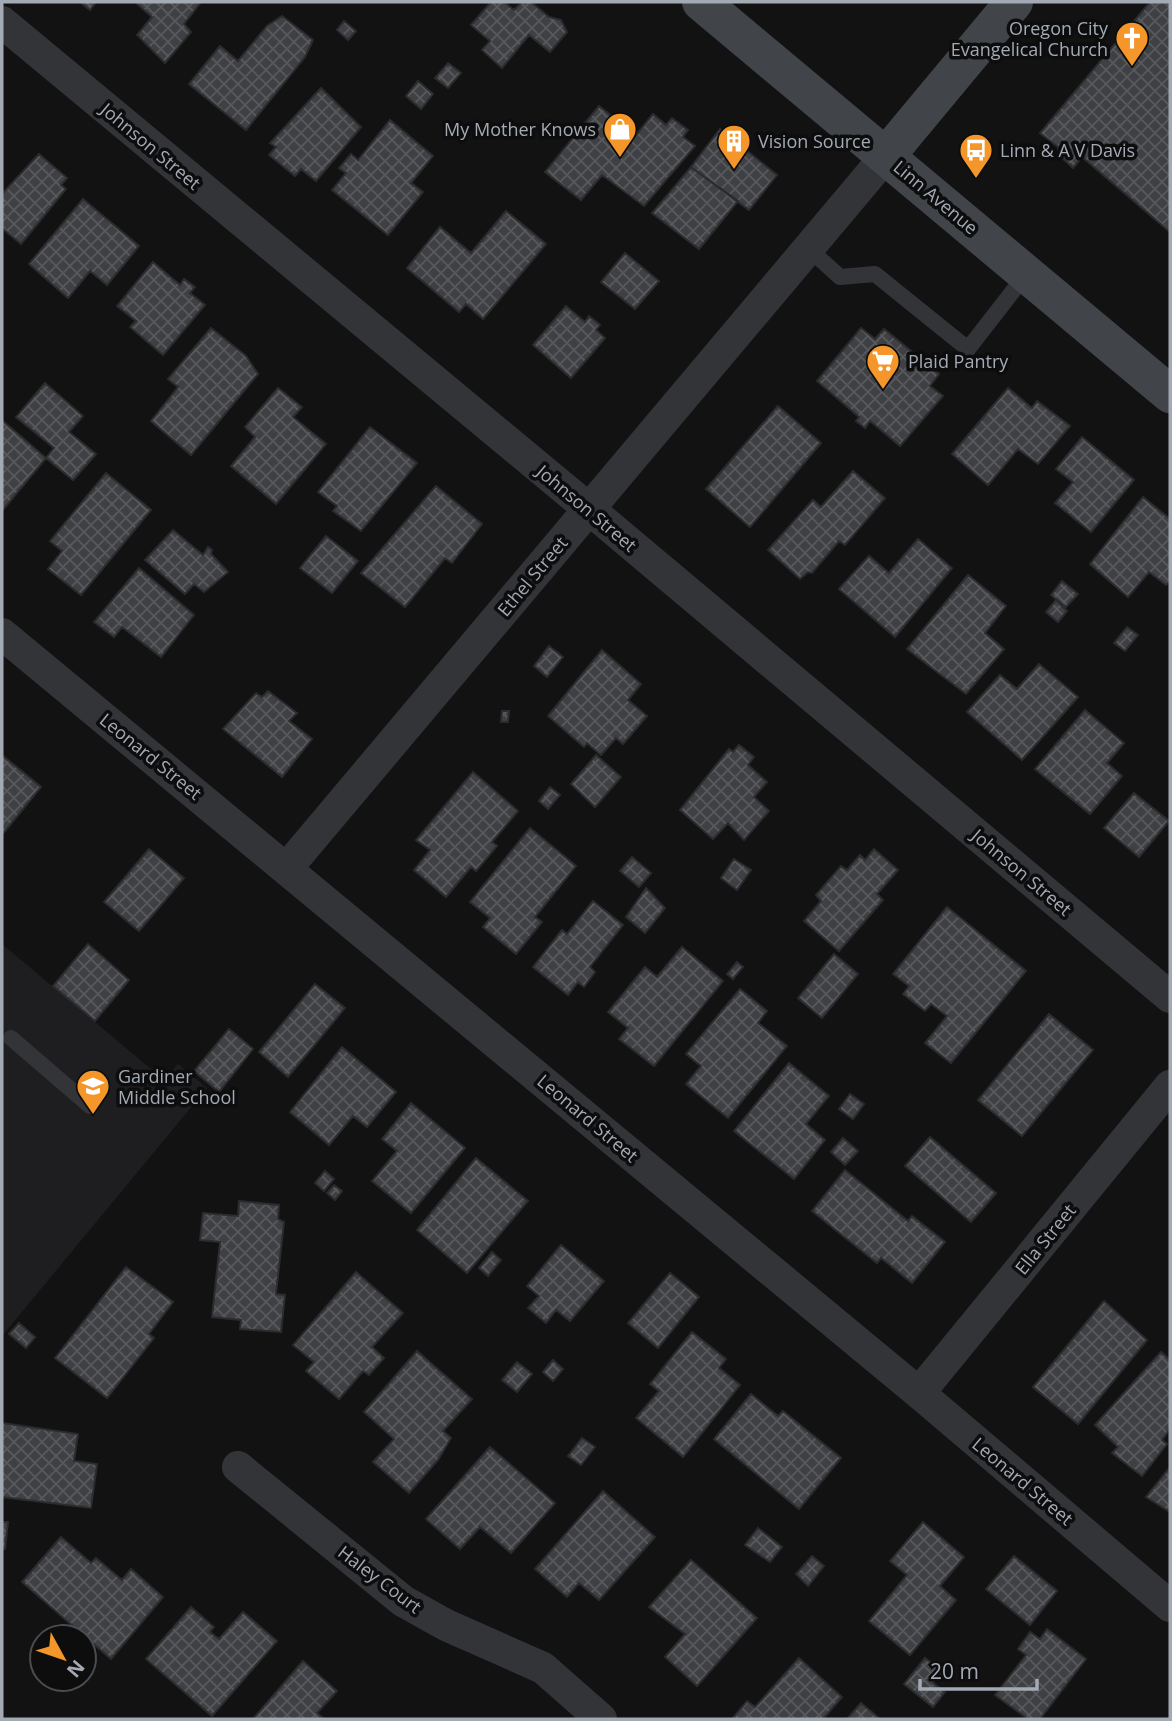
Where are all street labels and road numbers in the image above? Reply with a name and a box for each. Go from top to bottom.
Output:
street label: Johnson Street [95,96,206,195]
street label: Linn Avenue [889,155,983,239]
street label: Johnson Street [531,458,642,557]
street label: Ethel Street [492,531,572,621]
street label: Leonard Street [95,707,207,805]
street label: Johnson Street [966,822,1077,921]
street label: Leonard Street [533,1069,643,1167]
street label: Ella Street [1009,1199,1081,1279]
street label: Leonard Street [968,1432,1078,1530]
street label: Haley Court [333,1540,427,1618]

